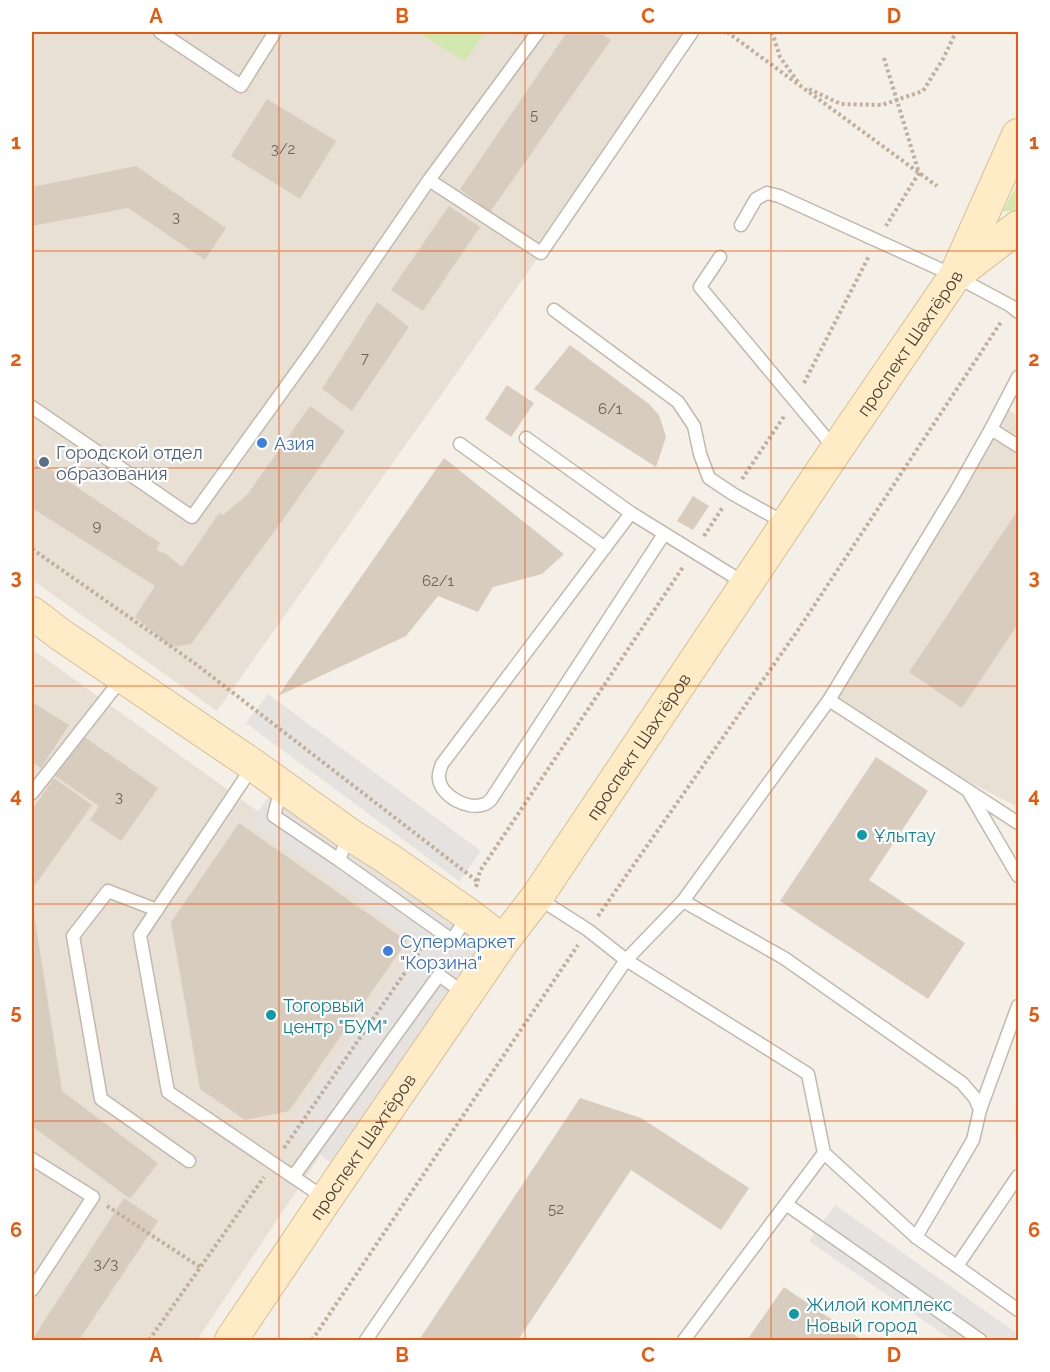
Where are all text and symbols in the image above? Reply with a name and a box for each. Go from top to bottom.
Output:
text: A [149,4,163,28]
text: B [395,4,409,28]
text: C [641,4,655,28]
text: D [887,4,901,28]
house number: 5 [530,106,538,124]
text: 1 [11,130,21,154]
text: 1 [1029,130,1039,154]
house number: 3/2 [271,140,295,158]
house number: 3 [172,208,180,226]
street label: проспект Шахтёров [852,267,967,420]
text: 2 [10,347,22,371]
text: 2 [1028,347,1040,371]
house number: 7 [361,349,369,367]
house number: 6/1 [598,400,623,418]
place label: Азия [274,433,314,454]
marker: Азия [255,436,269,450]
place label: Городской отдел образования [56,442,203,484]
marker: Городской отдел образования [37,455,51,469]
house number: 9 [93,517,102,535]
text: 3 [10,565,22,589]
text: 3 [1028,565,1040,589]
house number: 62/1 [422,572,455,590]
street label: проспект Шахтёров [581,669,694,823]
text: 4 [10,783,22,807]
text: 4 [1028,783,1040,807]
house number: 3 [115,788,123,806]
place label: Ұлытау [874,825,936,846]
marker: Ұлытау [855,828,869,842]
place label: Супермаркет "Корзина" [400,931,516,973]
marker: Супермаркет "Корзина" [381,944,395,958]
place label: Тогорвый центр "БУМ" [283,995,388,1037]
text: 5 [10,1000,22,1024]
text: 5 [1028,1000,1040,1024]
marker: Тогорвый центр "БУМ" [264,1008,278,1022]
street label: проспект Шахтёров [305,1069,419,1223]
house number: 52 [548,1200,564,1218]
text: 6 [10,1218,22,1242]
text: 6 [1028,1218,1040,1242]
house number: 3/3 [94,1255,118,1273]
place label: Жилой комплекс Новый город [806,1294,953,1336]
marker: Жилой комплекс Новый город [787,1307,801,1321]
text: A [149,1343,163,1367]
text: B [395,1343,409,1367]
text: C [641,1343,655,1367]
text: D [887,1343,901,1367]

